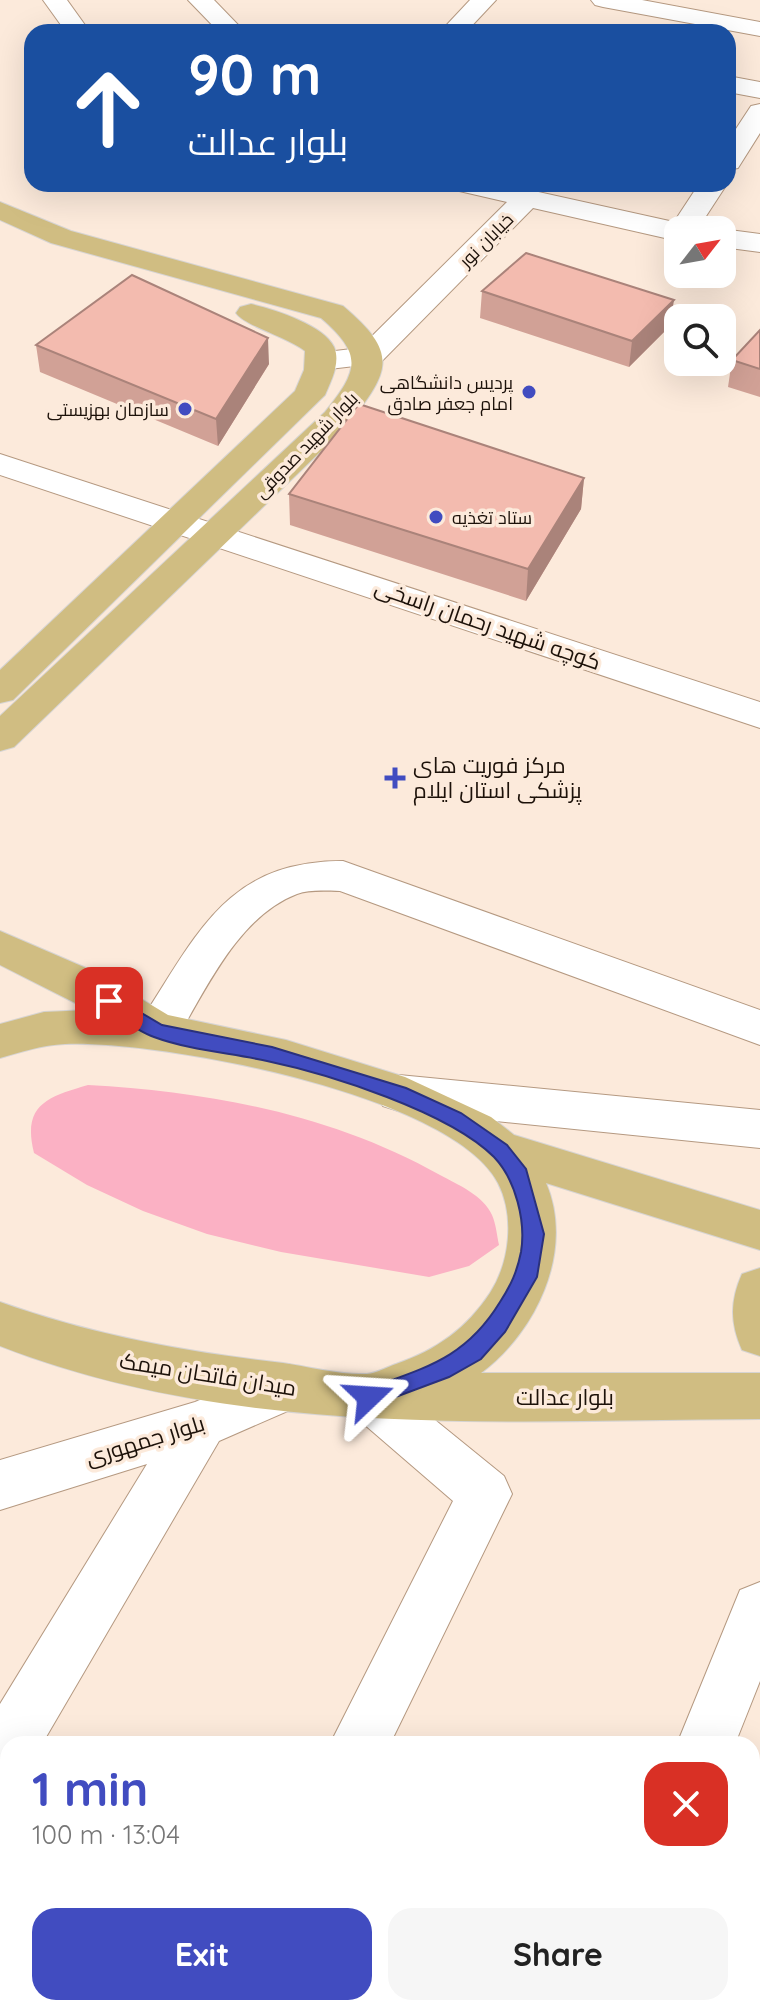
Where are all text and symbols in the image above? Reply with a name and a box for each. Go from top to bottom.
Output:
text: 90 m [188,39,322,109]
icon: ahead [56,56,160,160]
text: بلوار عدالت [188,119,348,164]
street label: خیابان نور [453,208,518,273]
north arrow [664,216,736,288]
map controls [664,216,736,376]
button: search [664,304,736,376]
place label: پردیس دانشگاهی امام جعفر صادق [380,371,513,416]
marker: پردیس دانشگاهی امام جعفر صادق [520,383,538,401]
street label: بلوار شهید صدوقی [249,387,363,503]
place label: سازمان بهزیستی [47,398,169,421]
marker: سازمان بهزیستی [176,400,194,418]
place label: ستاد تغذیه [452,506,532,529]
marker: ستاد تغذیه [427,508,445,526]
street label: کوچه شهید رحمان راسخی [371,572,605,677]
place label: مرکز فوریت های پزشکی استان ایلام [413,751,582,806]
marker: مرکز فوریت های پزشکی استان ایلام [384,767,406,789]
pin [75,967,143,1035]
icon: arrive [87,979,131,1023]
street label: میدان فاتحان میمک [118,1346,298,1402]
position arrow [327,1355,411,1439]
street label: بلوار عدالت [516,1383,614,1411]
street label: بلوار جمهوری [82,1409,208,1471]
text: 1 min [32,1758,148,1818]
button: close [644,1762,728,1846]
text: 100 m · 13:04 [32,1818,180,1851]
button: Exit [32,1908,372,2000]
button: Share [388,1908,728,2000]

